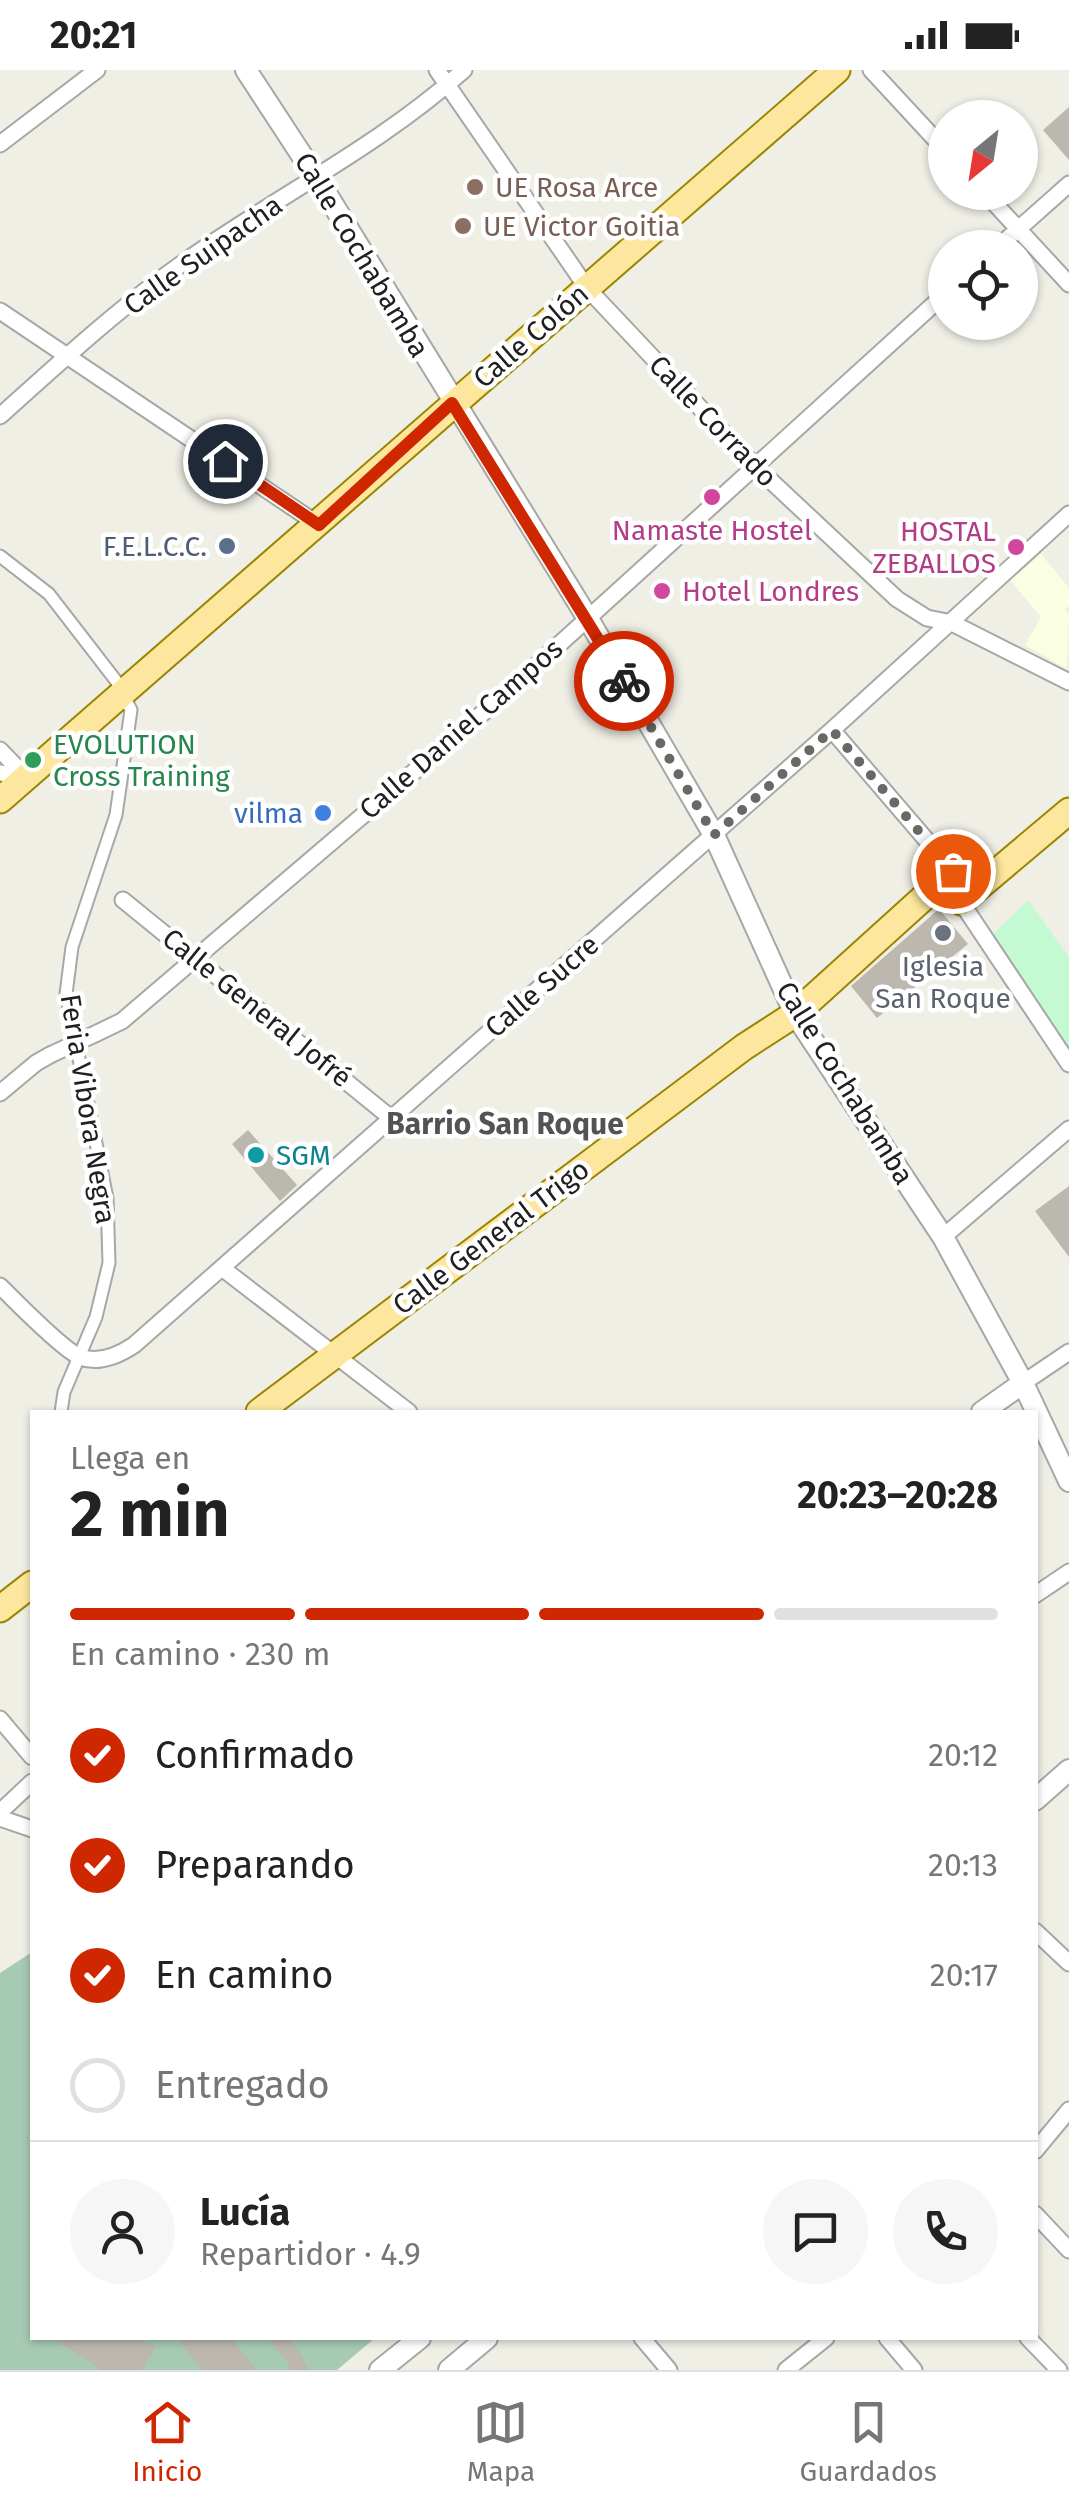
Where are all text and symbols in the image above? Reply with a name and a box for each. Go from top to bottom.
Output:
text: 20:21 [50,12,137,58]
north arrow [928,100,1038,210]
map controls [928,100,1038,340]
street label: Calle Cochabamba [288,147,436,363]
place label: UE Rosa Arce [495,171,658,204]
marker: UE Rosa Arce [464,176,486,198]
street label: Calle Suipacha [118,188,288,322]
place label: UE Victor Goitia [483,210,680,243]
marker: UE Victor Goitia [452,215,474,237]
button: locate [928,230,1038,340]
street label: Calle Colón [467,277,595,395]
street label: Calle Corrado [642,348,784,494]
pin [183,419,268,504]
icon: home [198,434,253,489]
marker: Namaste Hostel [701,486,723,508]
place label: Namaste Hostel [612,514,812,547]
place label: HOSTAL ZEBALLOS [872,515,996,580]
place label: F.E.L.C.C. [103,530,207,563]
marker: F.E.L.C.C. [216,535,238,557]
marker: HOSTAL ZEBALLOS [1005,536,1027,558]
place label: Hotel Londres [682,575,859,608]
marker: Hotel Londres [651,580,673,602]
courier [574,631,674,731]
street label: Calle Daniel Campos [353,632,569,826]
icon: bike [597,654,652,709]
place label: EVOLUTION Cross Training [53,728,230,793]
marker: EVOLUTION Cross Training [22,749,44,771]
place label: vilma [234,797,303,830]
marker: vilma [312,802,334,824]
pin [911,829,996,914]
icon: bag [926,844,981,899]
street label: Calle General Jofré [156,922,358,1094]
marker: Iglesia San Roque [932,922,954,944]
street label: Calle Sucre [479,928,605,1044]
place label: Iglesia San Roque [875,950,1011,1015]
street label: Calle Cochabamba [769,975,921,1191]
street label: Feria Vibora Negra [54,992,122,1226]
district label: Barrio San Roque [386,1106,624,1142]
place label: SGM [276,1139,331,1172]
marker: SGM [245,1144,267,1166]
street label: Calle General Trigo [386,1152,596,1322]
text: Llega en [70,1439,190,1477]
text: 20:23–20:28 [797,1472,998,1518]
text: 2 min [70,1475,230,1553]
text: En camino · 230 m [70,1635,330,1673]
icon: check [70,1728,125,1783]
text: Confirmado [155,1732,355,1778]
text: 20:12 [928,1736,998,1774]
icon: check [70,1838,125,1893]
text: Preparando [155,1842,355,1888]
text: 20:13 [928,1846,998,1884]
icon: check [70,1948,125,2003]
text: En camino [155,1952,334,1998]
text: 20:17 [930,1956,998,1994]
text: Entregado [155,2062,330,2108]
button: person [70,2179,175,2284]
button: chat [763,2179,868,2284]
button: phone [893,2179,998,2284]
text: Lucía [200,2189,290,2235]
text: Repartidor · 4.9 [200,2235,421,2273]
tab: Inicio [132,2395,202,2488]
tab: Mapa [467,2395,535,2488]
tab: Guardados [800,2395,937,2488]

